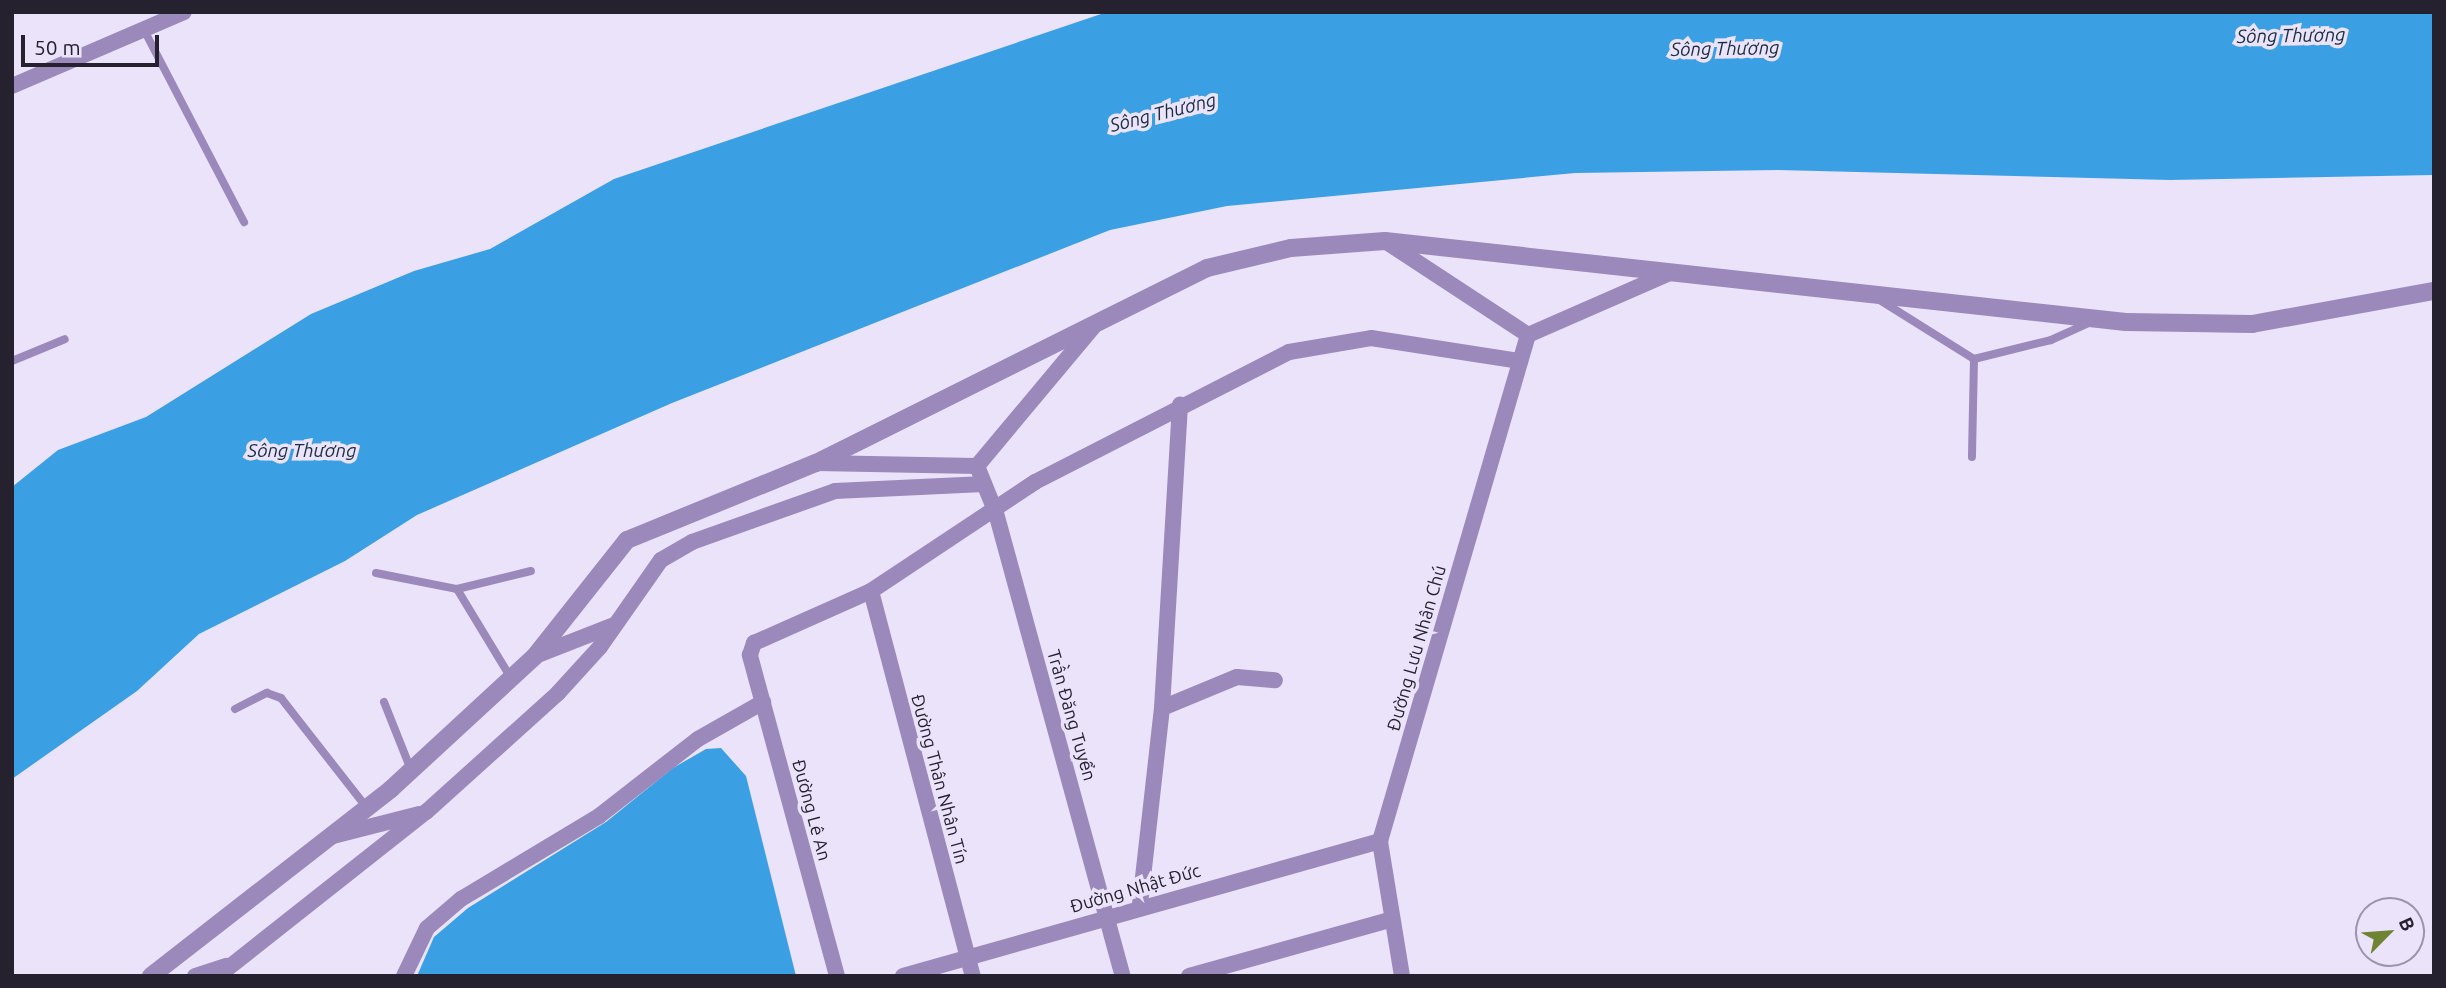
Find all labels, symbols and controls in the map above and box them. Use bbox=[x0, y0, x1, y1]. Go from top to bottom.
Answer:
scale bar bbox=[24, 21, 163, 65]
water label: Sông Thương bbox=[2236, 24, 2346, 48]
text: 50 m bbox=[34, 35, 81, 59]
water label: Sông Thương bbox=[1670, 37, 1780, 61]
water label: Sông Thương bbox=[1107, 89, 1219, 137]
water label: Sông Thương bbox=[248, 440, 356, 462]
street label: Đường Lưu Nhân Chú bbox=[1382, 563, 1450, 733]
street label: Trần Đăng Tuyển bbox=[1043, 647, 1101, 783]
street label: Đường Thân Nhân Tín bbox=[907, 692, 973, 866]
street label: Đường Lê An bbox=[788, 757, 836, 863]
street label: Đường Nhật Đức bbox=[1067, 859, 1203, 917]
north arrow bbox=[2355, 897, 2425, 967]
text: B bbox=[2395, 914, 2420, 934]

